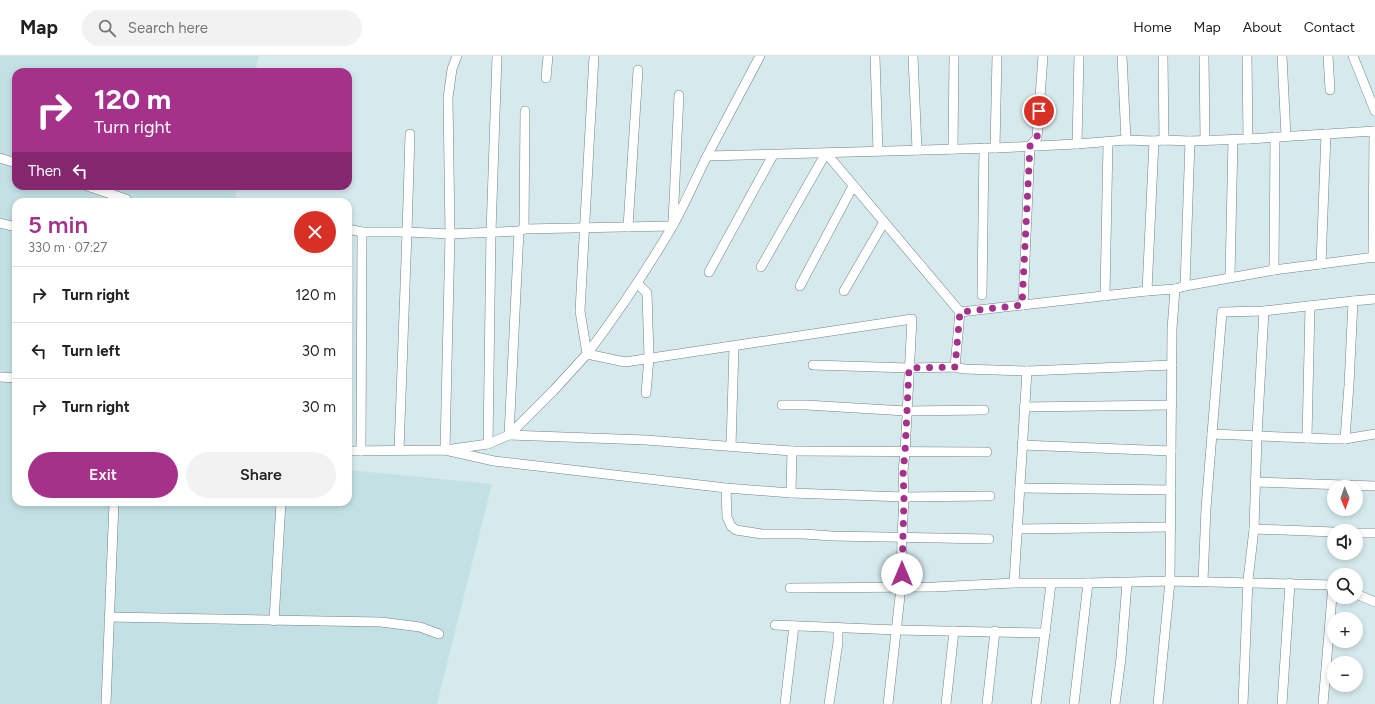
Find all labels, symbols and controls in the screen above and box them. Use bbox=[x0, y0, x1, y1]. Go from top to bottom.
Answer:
search box bbox=[82, 10, 362, 46]
text: Map bbox=[20, 16, 58, 39]
icon: search bbox=[96, 17, 118, 39]
text: Search here bbox=[128, 19, 208, 37]
text: Home bbox=[1133, 19, 1172, 36]
text: Map bbox=[1194, 19, 1221, 36]
text: About bbox=[1243, 19, 1282, 36]
text: Contact bbox=[1304, 19, 1355, 36]
text: 120 m bbox=[94, 82, 171, 116]
icon: right bbox=[28, 84, 80, 136]
pin bbox=[1022, 94, 1056, 128]
icon: arrive bbox=[1028, 100, 1050, 122]
text: Turn right bbox=[94, 116, 171, 138]
icon: left bbox=[69, 160, 91, 182]
text: Then bbox=[28, 162, 61, 180]
text: 5 min bbox=[28, 210, 88, 239]
button: close bbox=[294, 211, 336, 253]
text: 330 m · 07:27 bbox=[28, 240, 107, 255]
icon: right bbox=[28, 284, 50, 306]
text: Turn right bbox=[62, 286, 130, 304]
text: 120 m bbox=[295, 286, 336, 304]
icon: left bbox=[28, 340, 50, 362]
text: Turn left bbox=[62, 342, 120, 360]
text: 30 m bbox=[302, 342, 336, 360]
icon: right bbox=[28, 396, 50, 418]
text: Turn right bbox=[62, 398, 130, 416]
text: 30 m bbox=[302, 398, 336, 416]
button: Exit bbox=[28, 452, 178, 498]
button: Share bbox=[186, 452, 336, 498]
north arrow bbox=[1327, 480, 1363, 516]
map controls bbox=[1327, 480, 1363, 692]
button: sound bbox=[1327, 524, 1363, 560]
position arrow bbox=[881, 553, 923, 595]
button: search bbox=[1327, 568, 1363, 604]
button: + bbox=[1327, 612, 1363, 648]
button: − bbox=[1327, 656, 1363, 692]

